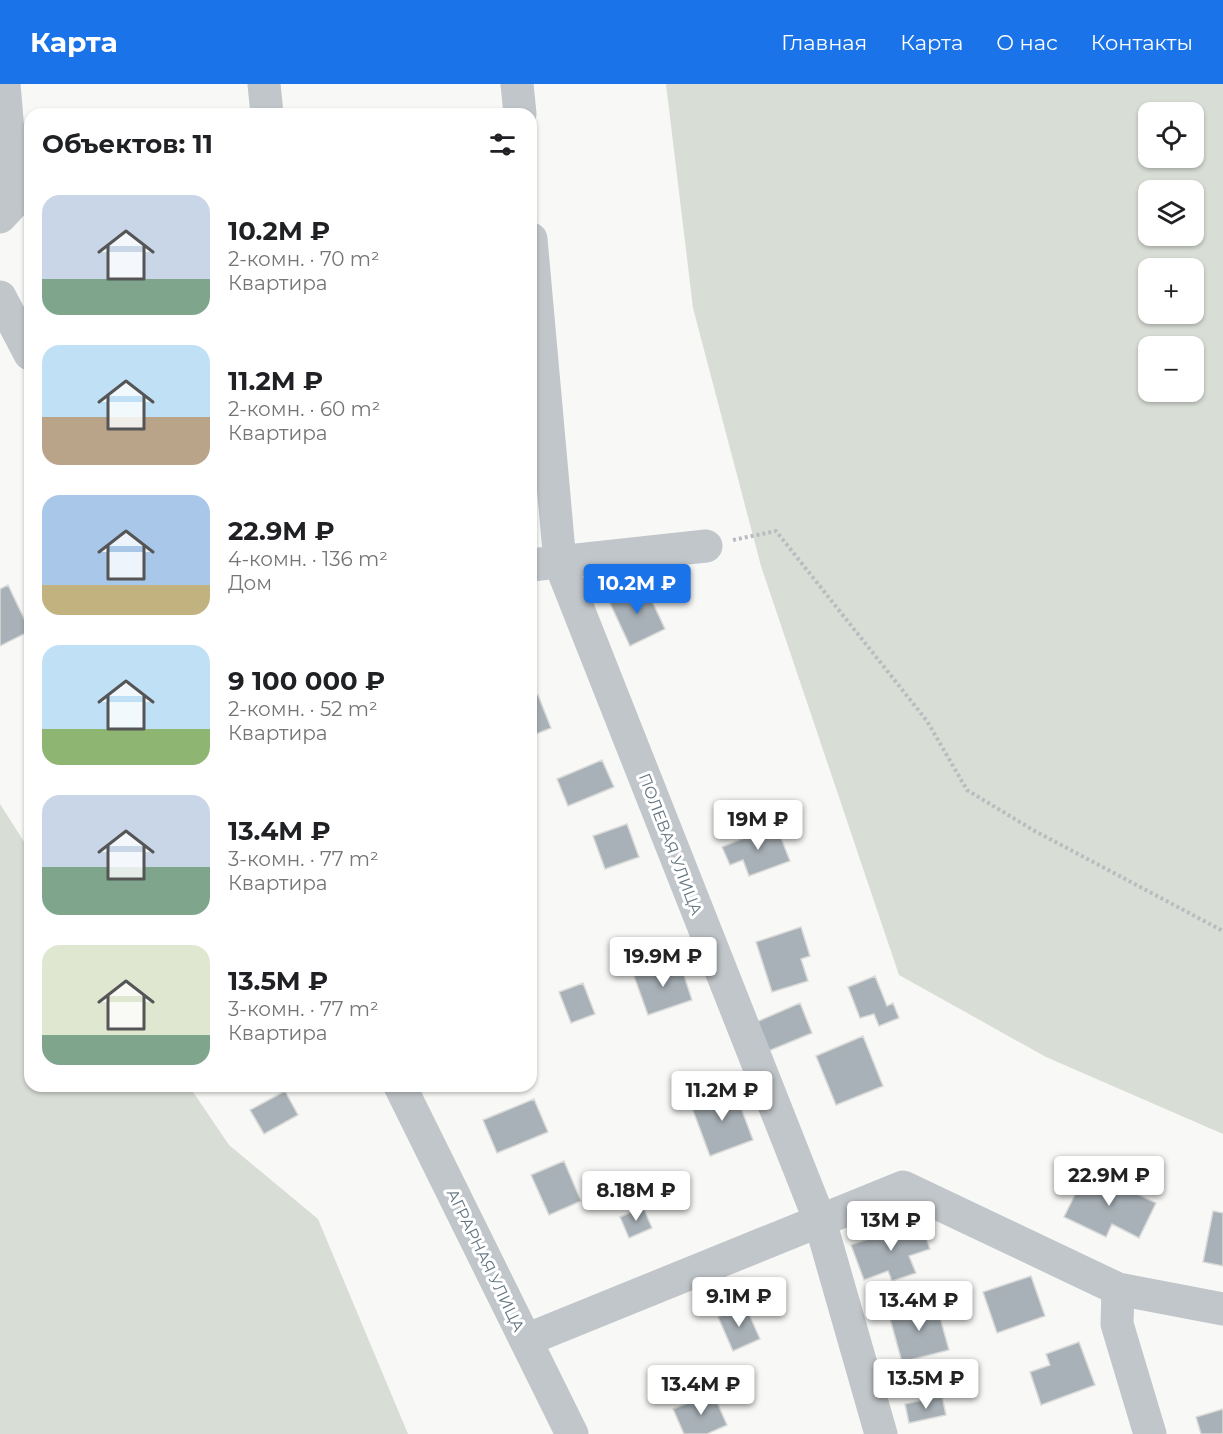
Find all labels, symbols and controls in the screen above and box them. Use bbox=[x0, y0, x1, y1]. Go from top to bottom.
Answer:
text: Карта bbox=[30, 25, 118, 59]
text: Главная bbox=[781, 30, 867, 55]
text: Карта bbox=[900, 30, 963, 55]
text: О нас bbox=[996, 30, 1058, 55]
text: Контакты bbox=[1091, 30, 1193, 55]
map controls bbox=[1138, 102, 1204, 402]
button: locate bbox=[1138, 102, 1204, 168]
text: Объектов: 11 bbox=[42, 128, 213, 160]
icon: filters bbox=[486, 128, 519, 161]
button: layers bbox=[1138, 180, 1204, 246]
text: 10.2M ₽ bbox=[228, 215, 330, 247]
icon: home bbox=[90, 219, 162, 291]
text: 2-комн. · 70 m² bbox=[228, 247, 380, 271]
button: + bbox=[1138, 258, 1204, 324]
text: Квартира bbox=[228, 271, 328, 295]
button: − bbox=[1138, 336, 1204, 402]
text: 11.2M ₽ bbox=[228, 365, 323, 397]
icon: home bbox=[90, 369, 162, 441]
text: 2-комн. · 60 m² bbox=[228, 397, 380, 421]
text: Квартира bbox=[228, 421, 328, 445]
text: 22.9M ₽ bbox=[228, 515, 335, 547]
icon: home bbox=[90, 519, 162, 591]
text: 4-комн. · 136 m² bbox=[228, 547, 388, 571]
pin: 10.2M ₽ bbox=[582, 564, 692, 615]
text: Дом bbox=[228, 571, 272, 595]
text: 10.2M ₽ bbox=[598, 571, 676, 595]
text: 9 100 000 ₽ bbox=[228, 665, 385, 697]
icon: home bbox=[90, 669, 162, 741]
text: 2-комн. · 52 m² bbox=[228, 697, 378, 721]
text: Квартира bbox=[228, 721, 328, 745]
street label: ПОЛЕВАЯ УЛИЦА bbox=[635, 771, 706, 918]
pin: 19M ₽ bbox=[716, 800, 800, 851]
text: 19M ₽ bbox=[728, 807, 788, 831]
text: 13.4M ₽ bbox=[228, 815, 331, 847]
icon: home bbox=[90, 819, 162, 891]
text: 3-комн. · 77 m² bbox=[228, 847, 379, 871]
text: Квартира bbox=[228, 871, 328, 895]
pin: 19.9M ₽ bbox=[608, 937, 718, 988]
text: 19.9M ₽ bbox=[624, 944, 702, 968]
text: 13.5M ₽ bbox=[228, 965, 328, 997]
icon: home bbox=[90, 969, 162, 1041]
text: 3-комн. · 77 m² bbox=[228, 997, 379, 1021]
text: Квартира bbox=[228, 1021, 328, 1045]
pin: 11.2M ₽ bbox=[667, 1071, 777, 1122]
text: 11.2M ₽ bbox=[685, 1078, 759, 1102]
pin: 22.9M ₽ bbox=[1054, 1156, 1164, 1207]
text: 22.9M ₽ bbox=[1068, 1163, 1150, 1187]
pin: 8.18M ₽ bbox=[581, 1171, 691, 1222]
text: 8.18M ₽ bbox=[596, 1178, 676, 1202]
street label: АГРАРНАЯ УЛИЦА bbox=[443, 1186, 528, 1335]
pin: 13M ₽ bbox=[849, 1201, 933, 1252]
text: 13M ₽ bbox=[861, 1208, 921, 1232]
pin: 9.1M ₽ bbox=[690, 1277, 788, 1328]
pin: 13.4M ₽ bbox=[864, 1281, 974, 1332]
text: 9.1M ₽ bbox=[706, 1284, 772, 1308]
text: 13.4M ₽ bbox=[880, 1288, 958, 1312]
pin: 13.5M ₽ bbox=[871, 1359, 981, 1410]
pin: 13.4M ₽ bbox=[646, 1365, 756, 1416]
text: 13.5M ₽ bbox=[887, 1366, 965, 1390]
text: 13.4M ₽ bbox=[662, 1372, 740, 1396]

